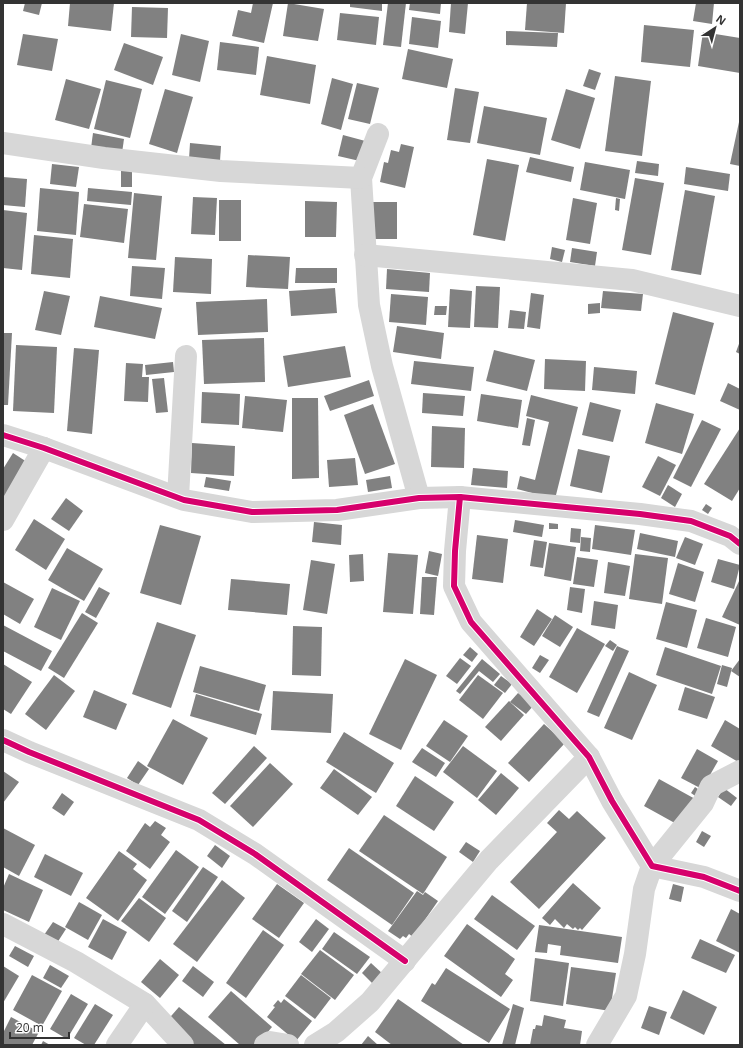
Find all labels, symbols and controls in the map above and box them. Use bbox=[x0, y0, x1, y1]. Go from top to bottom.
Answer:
north arrow bbox=[695, 8, 735, 48]
text: N bbox=[713, 11, 729, 28]
scale bar bbox=[10, 1014, 69, 1040]
text: 20 m bbox=[16, 1019, 44, 1036]

